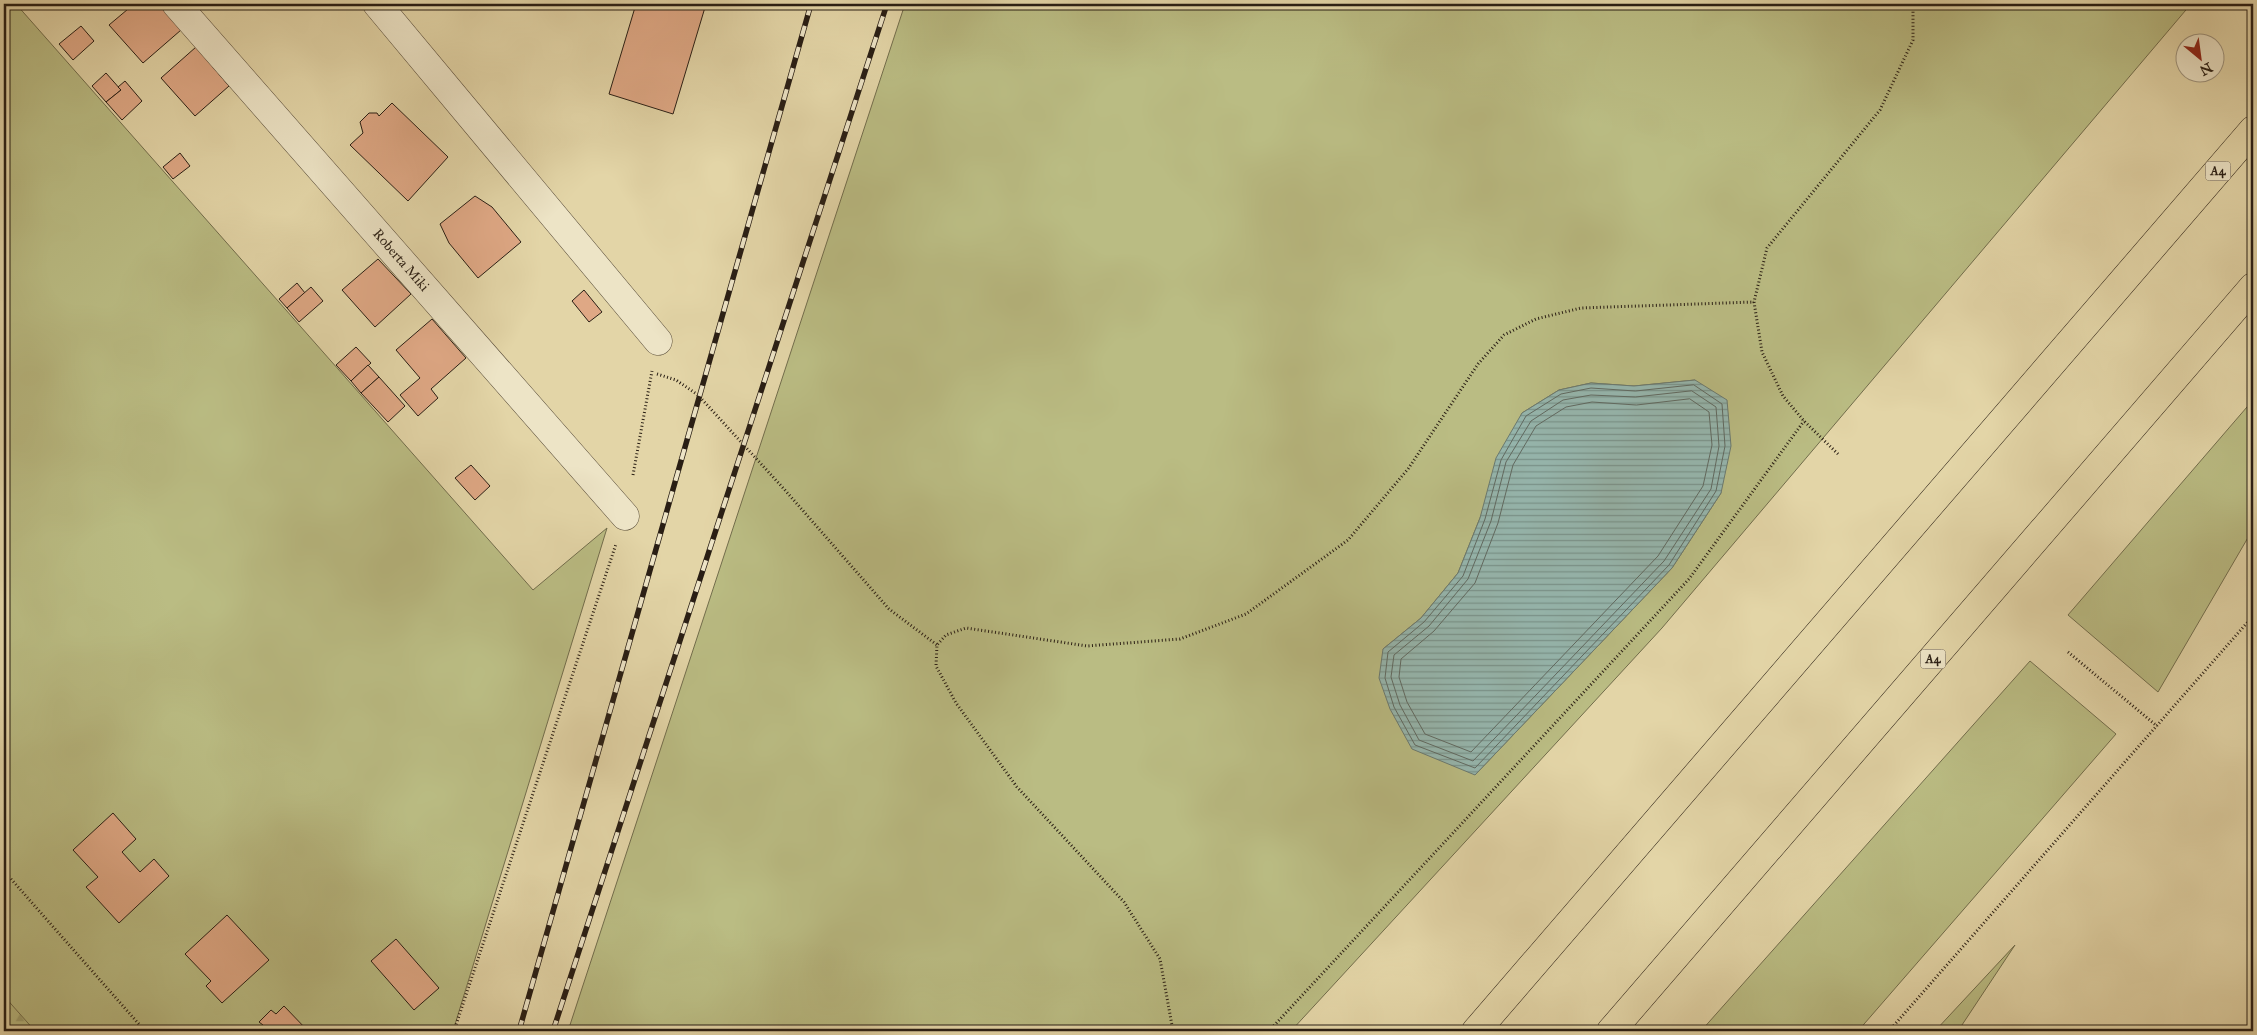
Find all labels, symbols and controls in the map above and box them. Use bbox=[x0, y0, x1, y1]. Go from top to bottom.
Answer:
north arrow bbox=[2174, 32, 2224, 82]
text: N bbox=[2197, 59, 2215, 79]
road number: A4 bbox=[2206, 162, 2230, 180]
street label: Roberta Miki bbox=[369, 225, 433, 295]
road number: A4 bbox=[1920, 650, 1946, 669]

